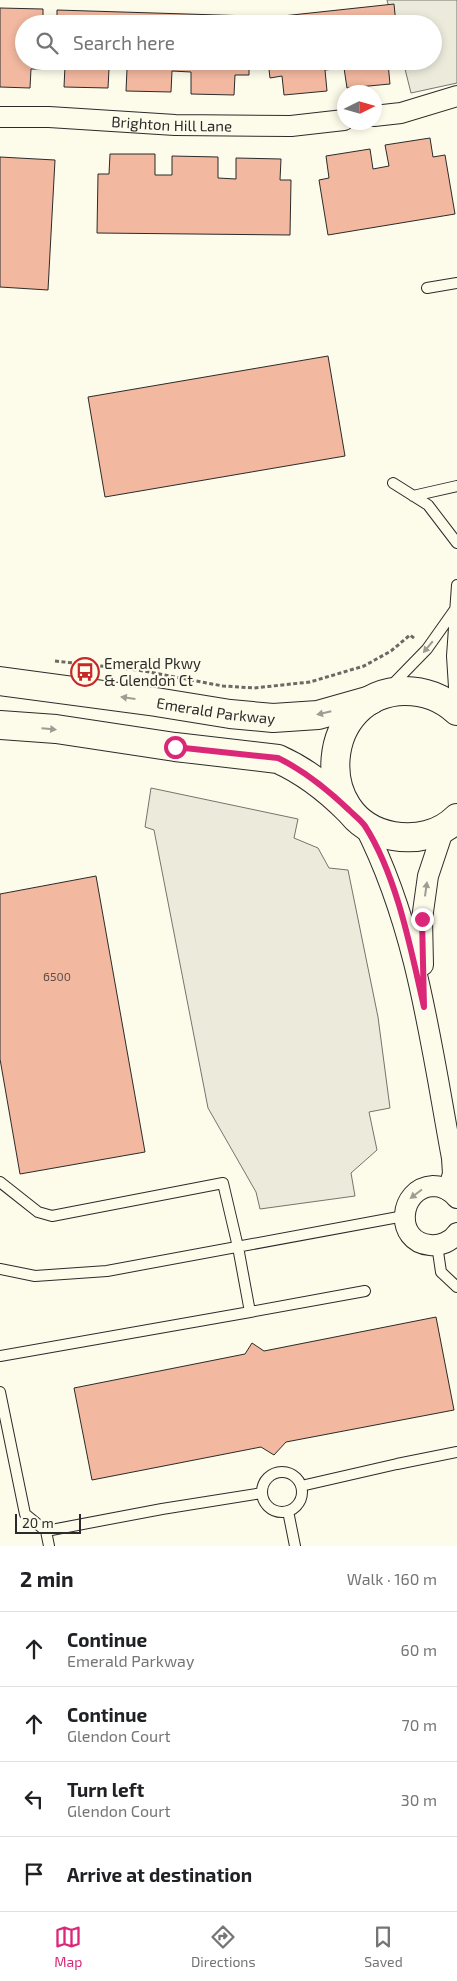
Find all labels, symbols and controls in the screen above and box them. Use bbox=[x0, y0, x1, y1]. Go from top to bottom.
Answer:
search box bbox=[15, 15, 442, 70]
icon: search bbox=[33, 29, 61, 57]
text: Search here bbox=[73, 31, 175, 54]
north arrow bbox=[337, 85, 382, 130]
street label: Brighton Hill Lane bbox=[111, 112, 232, 134]
one-way arrow bbox=[422, 640, 433, 653]
place label: Emerald Pkwy & Glendon Ct bbox=[104, 654, 201, 689]
bus stop icon: Emerald Pkwy & Glendon Ct bbox=[70, 657, 100, 687]
street label: Emerald Parkway bbox=[155, 693, 276, 727]
one-way arrow bbox=[120, 694, 136, 702]
one-way arrow bbox=[317, 709, 332, 717]
one-way arrow bbox=[41, 725, 57, 733]
route start bbox=[164, 736, 187, 759]
one-way arrow bbox=[422, 881, 430, 897]
route end bbox=[411, 908, 434, 931]
house number: 6500 bbox=[43, 969, 71, 983]
one-way arrow bbox=[410, 1188, 423, 1199]
scale bar bbox=[15, 1511, 81, 1534]
text: 20 m bbox=[22, 1514, 54, 1531]
text: 2 min bbox=[20, 1566, 74, 1591]
text: Walk · 160 m bbox=[347, 1569, 437, 1588]
text: Continue bbox=[67, 1628, 147, 1651]
icon: ahead bbox=[20, 1635, 48, 1663]
text: 60 m bbox=[401, 1640, 437, 1659]
text: Emerald Parkway bbox=[67, 1651, 194, 1670]
text: Continue bbox=[67, 1703, 147, 1726]
icon: ahead bbox=[20, 1710, 48, 1738]
text: 70 m bbox=[402, 1715, 437, 1734]
text: Glendon Court bbox=[67, 1726, 171, 1745]
text: Turn left bbox=[67, 1778, 144, 1801]
icon: left bbox=[20, 1785, 48, 1813]
text: 30 m bbox=[401, 1790, 437, 1809]
text: Glendon Court bbox=[67, 1801, 171, 1820]
icon: arrive bbox=[20, 1860, 48, 1888]
text: Arrive at destination bbox=[67, 1863, 252, 1886]
tab: Map bbox=[54, 1923, 82, 1970]
tab: Directions bbox=[191, 1923, 256, 1970]
tab: Saved bbox=[364, 1923, 403, 1970]

